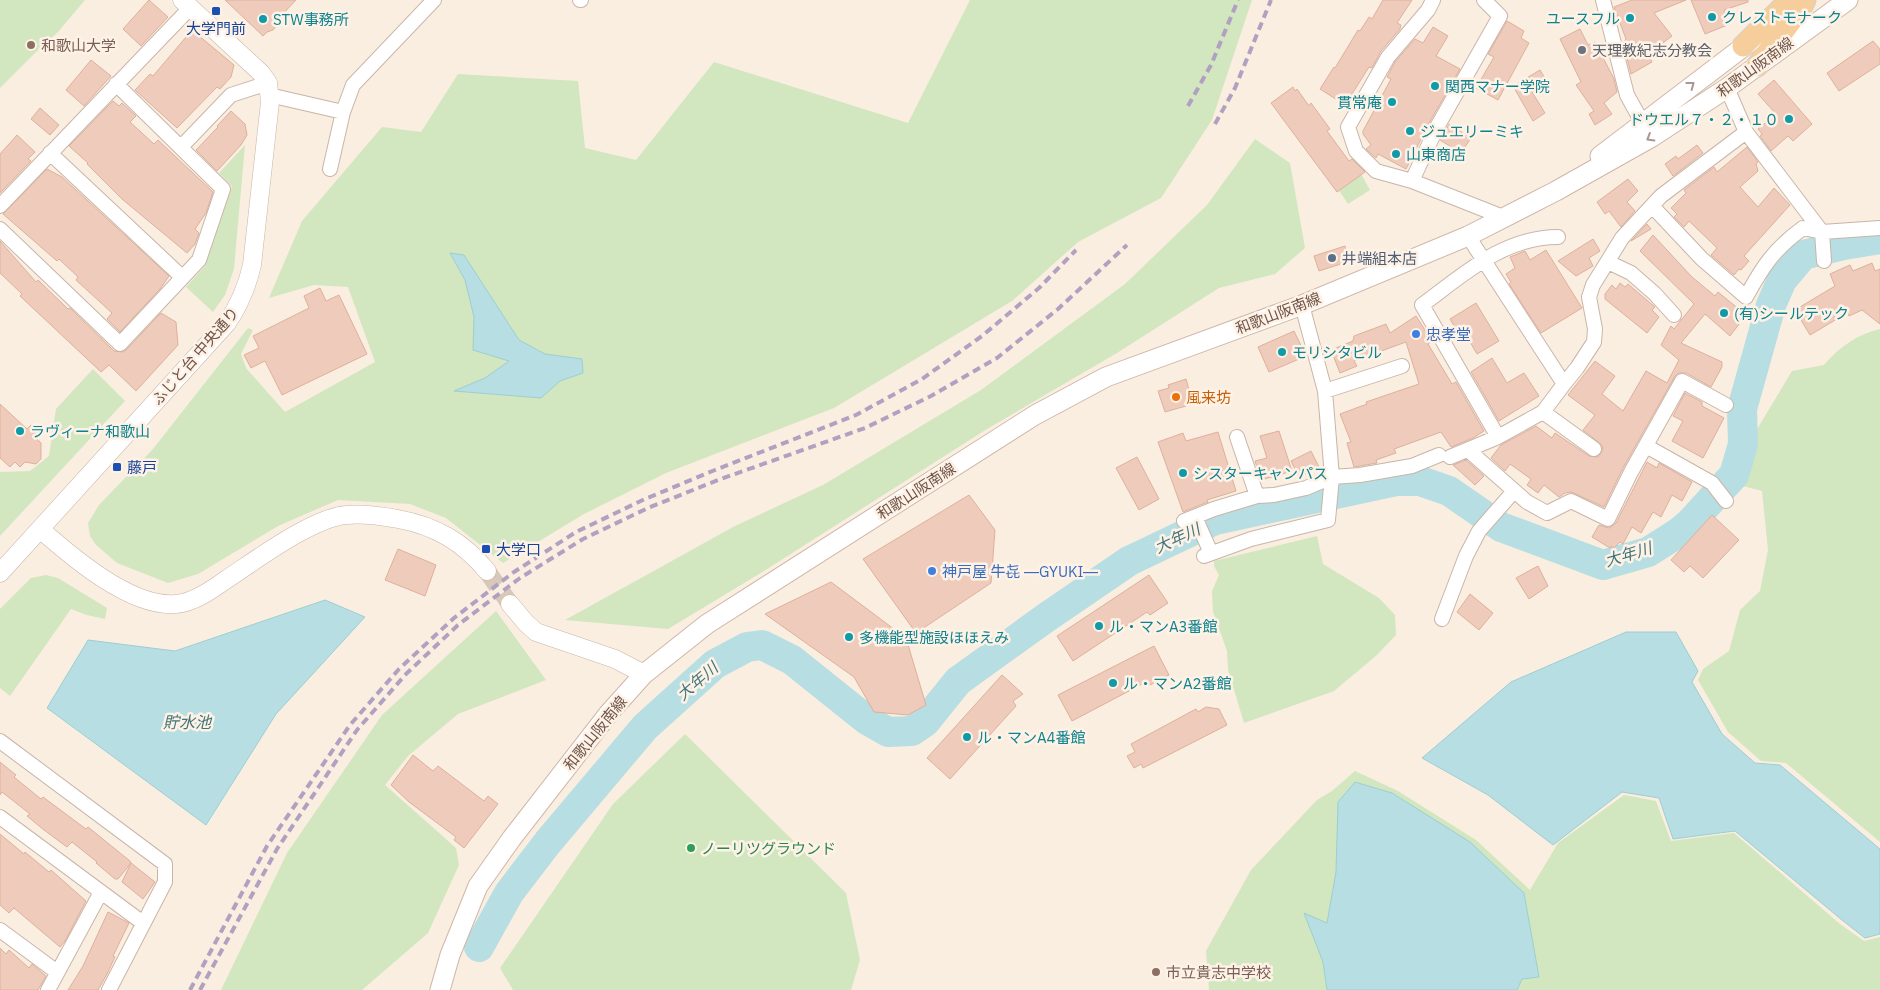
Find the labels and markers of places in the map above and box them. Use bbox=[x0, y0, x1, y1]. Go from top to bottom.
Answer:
marker: 大学門前 bbox=[210, 5, 222, 17]
place label: クレストモナーク bbox=[1722, 8, 1842, 27]
place label: ユースフル bbox=[1546, 9, 1620, 28]
place label: STW事務所 bbox=[273, 10, 349, 29]
marker: クレストモナーク bbox=[1706, 11, 1718, 23]
marker: ユースフル bbox=[1624, 12, 1636, 24]
marker: STW事務所 bbox=[257, 13, 269, 25]
place label: 大学門前 bbox=[186, 19, 246, 38]
place label: 和歌山大学 bbox=[41, 36, 116, 55]
marker: 和歌山大学 bbox=[25, 39, 37, 51]
place label: 天理教紀志分教会 bbox=[1592, 41, 1712, 60]
marker: 天理教紀志分教会 bbox=[1576, 44, 1588, 56]
place label: 関西マナー学院 bbox=[1445, 77, 1550, 96]
marker: 関西マナー学院 bbox=[1429, 80, 1441, 92]
place label: 貫常庵 bbox=[1337, 93, 1382, 112]
marker: 貫常庵 bbox=[1386, 96, 1398, 108]
place label: ドウエル７・２・１０ bbox=[1629, 110, 1779, 129]
marker: ドウエル７・２・１０ bbox=[1783, 113, 1795, 125]
place label: ジュエリーミキ bbox=[1420, 122, 1524, 141]
marker: ジュエリーミキ bbox=[1404, 125, 1416, 137]
place label: 山東商店 bbox=[1406, 145, 1466, 164]
marker: 山東商店 bbox=[1390, 148, 1402, 160]
place label: 井端組本店 bbox=[1342, 249, 1417, 268]
marker: 井端組本店 bbox=[1326, 252, 1338, 264]
place label: (有)シールテック bbox=[1734, 304, 1849, 323]
marker: (有)シールテック bbox=[1718, 307, 1730, 319]
place label: 忠孝堂 bbox=[1426, 325, 1471, 344]
marker: 忠孝堂 bbox=[1410, 328, 1422, 340]
place label: モリシタビル bbox=[1292, 343, 1382, 362]
marker: モリシタビル bbox=[1276, 346, 1288, 358]
place label: 風来坊 bbox=[1186, 388, 1231, 407]
marker: 風来坊 bbox=[1170, 391, 1182, 403]
place label: ラヴィーナ和歌山 bbox=[30, 422, 150, 441]
marker: ラヴィーナ和歌山 bbox=[14, 425, 26, 437]
place label: 藤戸 bbox=[127, 458, 157, 477]
marker: 藤戸 bbox=[111, 461, 123, 473]
place label: シスターキャンパス bbox=[1193, 464, 1328, 483]
marker: シスターキャンパス bbox=[1177, 467, 1189, 479]
place label: 大学口 bbox=[496, 540, 541, 559]
marker: 大学口 bbox=[480, 543, 492, 555]
place label: 神戸屋 牛㐂 ―GYUKI― bbox=[942, 562, 1098, 581]
marker: 神戸屋 牛㐂 ―GYUKI― bbox=[926, 565, 938, 577]
place label: ル・マンA3番館 bbox=[1109, 617, 1218, 636]
marker: ル・マンA3番館 bbox=[1093, 620, 1105, 632]
place label: 多機能型施設ほほえみ bbox=[859, 628, 1009, 647]
marker: 多機能型施設ほほえみ bbox=[843, 631, 855, 643]
place label: ル・マンA2番館 bbox=[1123, 674, 1232, 693]
marker: ル・マンA2番館 bbox=[1107, 677, 1119, 689]
place label: ル・マンA4番館 bbox=[977, 728, 1086, 747]
marker: ル・マンA4番館 bbox=[961, 731, 973, 743]
place label: ノーリツグラウンド bbox=[701, 839, 836, 858]
marker: ノーリツグラウンド bbox=[685, 842, 697, 854]
place label: 市立貴志中学校 bbox=[1166, 963, 1271, 982]
marker: 市立貴志中学校 bbox=[1150, 966, 1162, 978]

